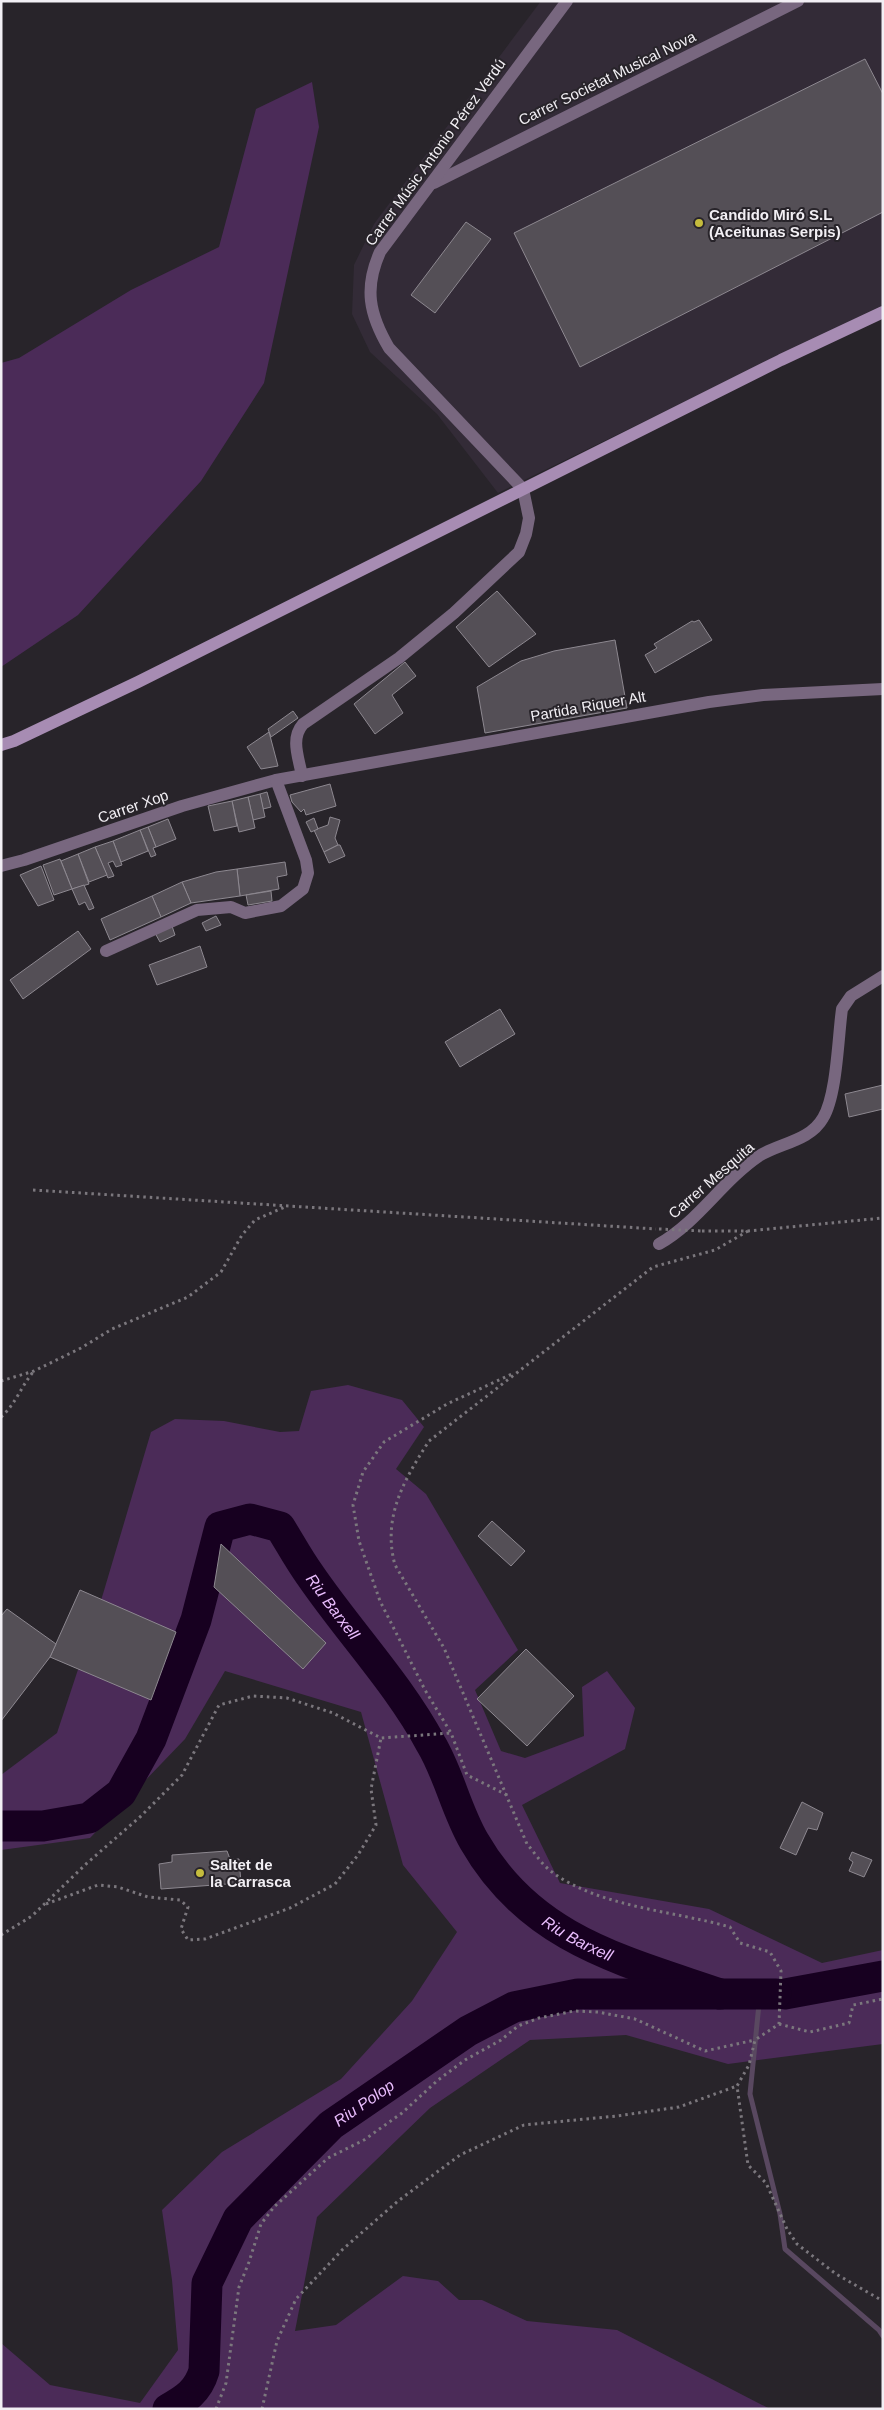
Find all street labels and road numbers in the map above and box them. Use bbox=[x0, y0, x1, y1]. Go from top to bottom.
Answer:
street label: Carrer Societat Musical Nova bbox=[516, 27, 699, 128]
street label: Carrer Músic Antonio Pérez Verdú bbox=[361, 55, 509, 249]
street label: Partida Riquer Alt bbox=[529, 687, 648, 725]
street label: Carrer Xop bbox=[96, 786, 170, 826]
street label: Carrer Mesquita bbox=[665, 1138, 758, 1222]

